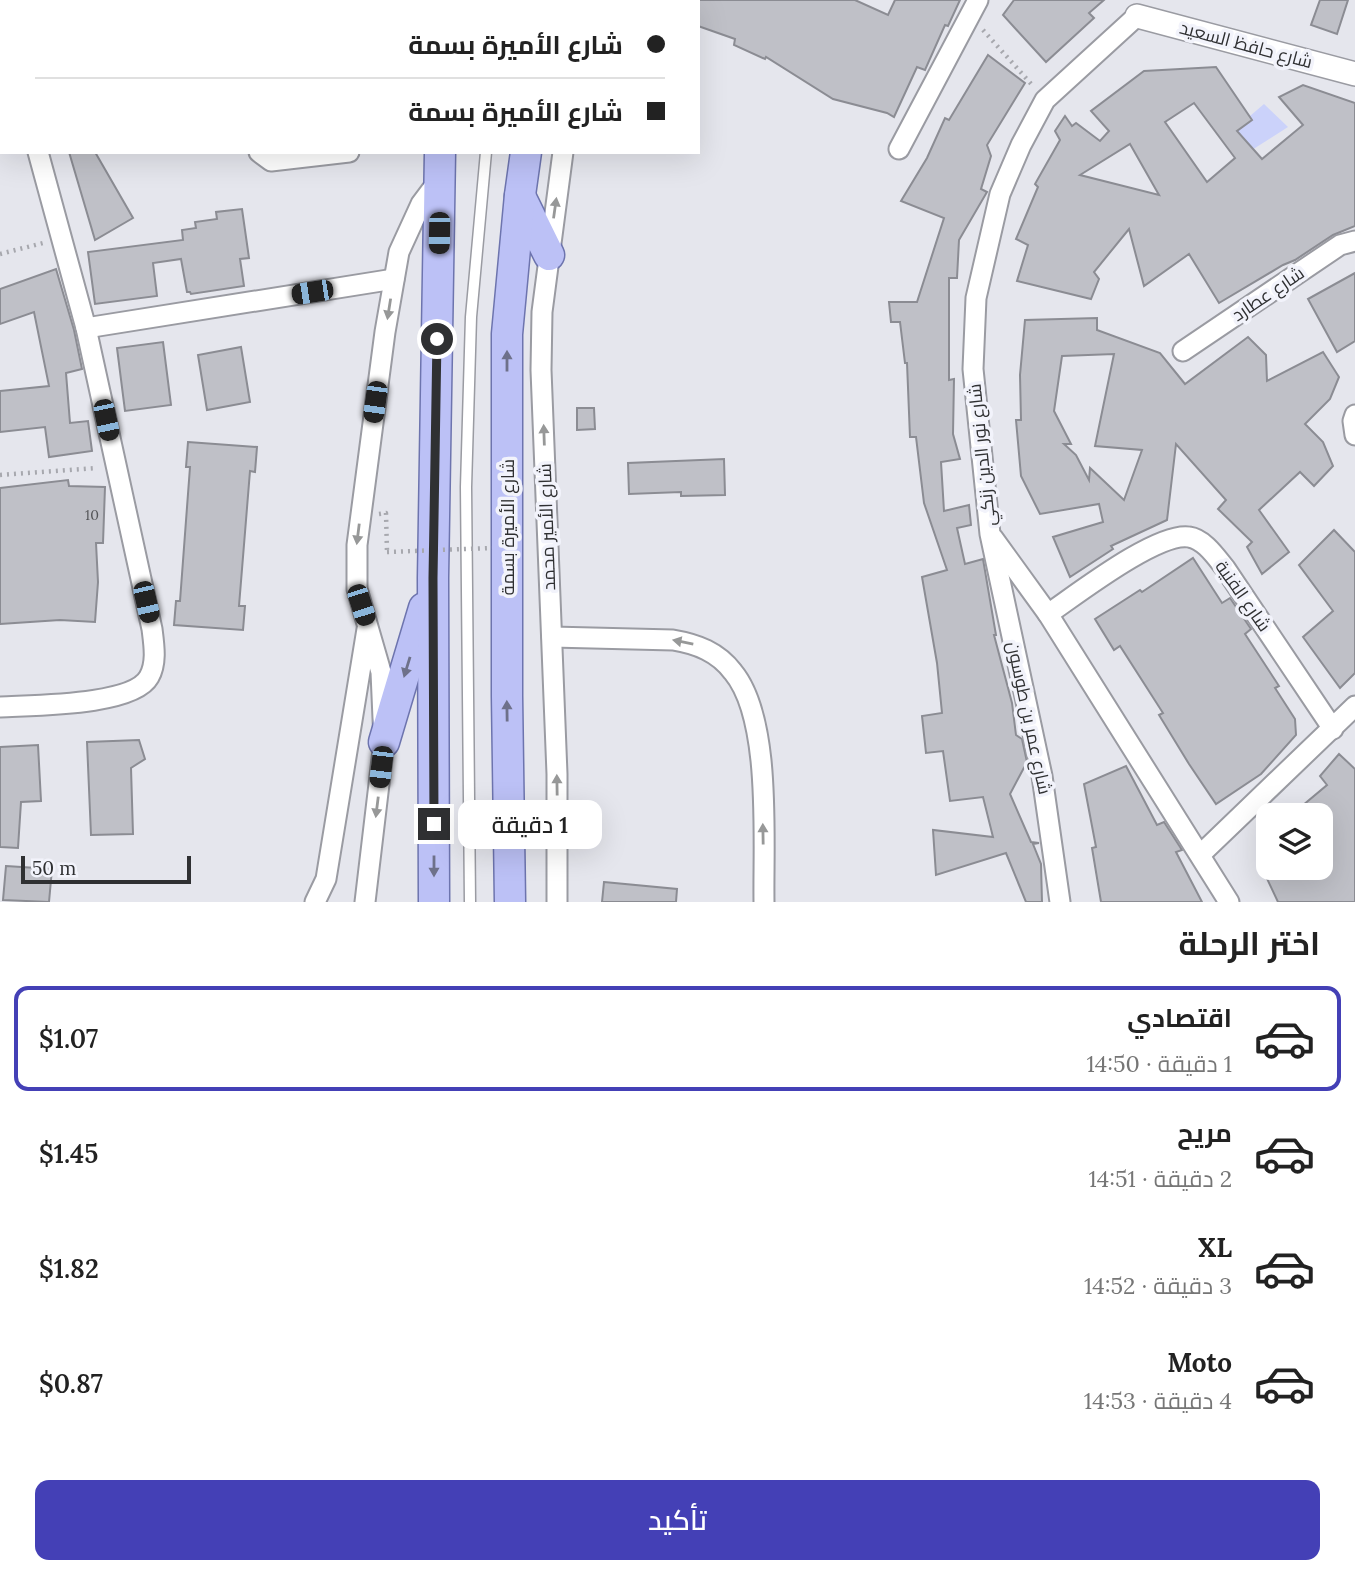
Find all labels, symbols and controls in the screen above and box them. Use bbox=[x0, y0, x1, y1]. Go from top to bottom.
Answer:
street label: شارع حافظ السعيد bbox=[1177, 16, 1315, 74]
text: شارع الأميرة بسمة bbox=[408, 28, 623, 61]
text: شارع الأميرة بسمة bbox=[408, 95, 623, 128]
one-way arrow bbox=[550, 197, 561, 219]
car bbox=[429, 212, 450, 254]
street label: شارع عطارد bbox=[1227, 261, 1309, 327]
car bbox=[290, 278, 335, 306]
one-way arrow bbox=[383, 298, 394, 320]
route start bbox=[421, 323, 453, 355]
one-way arrow bbox=[502, 350, 513, 372]
car bbox=[362, 380, 389, 424]
street label: شارع نور الدين زنكي bbox=[963, 382, 1003, 527]
car bbox=[92, 397, 121, 443]
one-way arrow bbox=[538, 424, 549, 446]
street label: شارع الأميرة بسمة bbox=[496, 459, 520, 595]
street label: شارع الأمير محمد bbox=[533, 463, 561, 591]
house number: 10 bbox=[85, 506, 99, 524]
one-way arrow bbox=[352, 524, 363, 546]
street label: شارع الفنية bbox=[1210, 556, 1276, 636]
car bbox=[132, 579, 161, 625]
car bbox=[345, 582, 378, 628]
one-way arrow bbox=[672, 637, 694, 648]
street label: شارع عمر بن طوسون bbox=[1001, 639, 1057, 797]
one-way arrow bbox=[401, 656, 411, 677]
one-way arrow bbox=[501, 700, 513, 722]
car bbox=[369, 745, 394, 789]
one-way arrow bbox=[551, 774, 563, 796]
one-way arrow bbox=[371, 796, 382, 818]
callout: 1 دقيقة bbox=[458, 800, 602, 848]
map controls bbox=[1256, 803, 1333, 880]
button: layers bbox=[1256, 803, 1333, 880]
route end bbox=[418, 808, 450, 840]
text: 1 دقيقة bbox=[492, 810, 568, 839]
one-way arrow bbox=[757, 823, 769, 845]
scale bar bbox=[21, 853, 191, 885]
text: 50 m bbox=[32, 856, 76, 880]
one-way arrow bbox=[428, 856, 440, 878]
text: اختر الرحلة bbox=[1179, 923, 1320, 964]
text: اقتصادي bbox=[1127, 1001, 1232, 1034]
icon: car bbox=[1253, 1007, 1316, 1070]
text: $1.07 bbox=[39, 1022, 98, 1055]
text: 1 دقيقة · 14:50 bbox=[1086, 1049, 1232, 1078]
text: مريح bbox=[1177, 1116, 1232, 1149]
icon: car bbox=[1253, 1122, 1316, 1185]
text: $1.45 bbox=[39, 1137, 98, 1170]
text: 2 دقيقة · 14:51 bbox=[1088, 1164, 1232, 1193]
text: XL bbox=[1198, 1231, 1232, 1264]
icon: car bbox=[1253, 1237, 1316, 1300]
text: $1.82 bbox=[39, 1252, 99, 1285]
text: 3 دقيقة · 14:52 bbox=[1084, 1271, 1232, 1300]
text: Moto bbox=[1167, 1346, 1232, 1379]
icon: car bbox=[1253, 1352, 1316, 1415]
text: $0.87 bbox=[39, 1367, 103, 1400]
text: 4 دقيقة · 14:53 bbox=[1084, 1386, 1232, 1415]
button: تأكيد bbox=[35, 1480, 1320, 1560]

